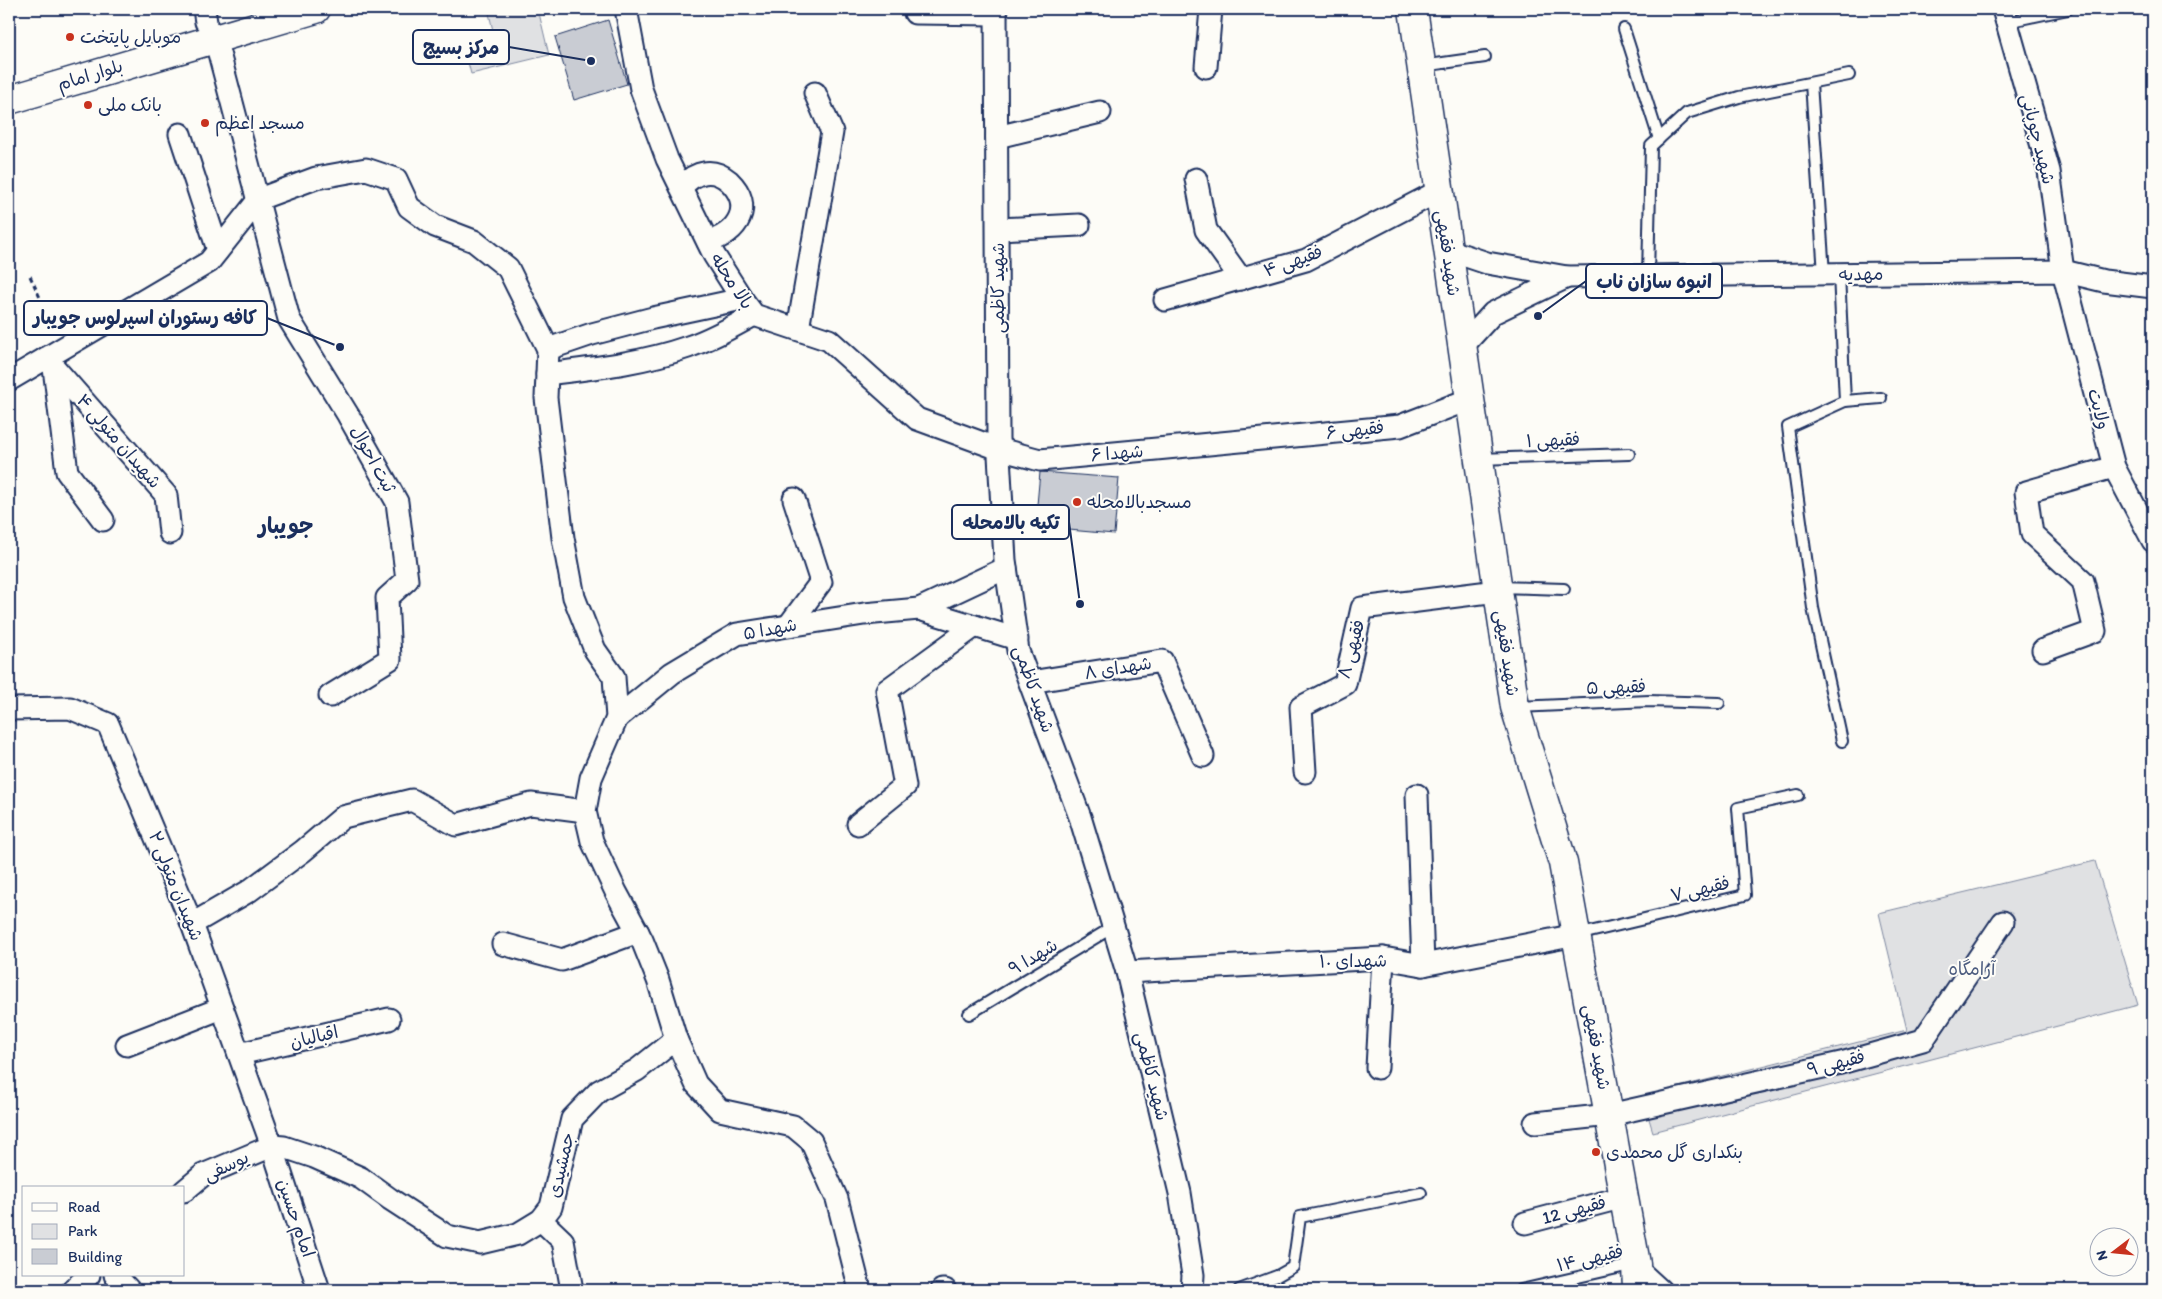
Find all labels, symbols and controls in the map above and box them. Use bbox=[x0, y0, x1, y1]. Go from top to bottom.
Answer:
place label: موبایل پایتخت bbox=[80, 26, 181, 49]
callout: مرکز بسیج bbox=[413, 30, 509, 64]
marker: موبایل پایتخت bbox=[64, 31, 76, 43]
text: مرکز بسیج bbox=[423, 36, 499, 60]
street label: بلوار امام bbox=[55, 55, 126, 98]
street label: شهید چوپانی bbox=[2015, 92, 2060, 187]
place label: بانک ملی bbox=[98, 94, 162, 116]
marker: بانک ملی bbox=[82, 99, 94, 111]
place label: مسجد اعظم bbox=[215, 112, 305, 137]
marker: مسجد اعظم bbox=[199, 117, 211, 129]
street label: شهید فقیهی bbox=[1431, 209, 1465, 297]
street label: فقیهی ۴ bbox=[1261, 240, 1325, 282]
street label: شهید کاظمی bbox=[987, 243, 1009, 333]
street label: بالا محله bbox=[706, 249, 758, 313]
street label: مهدیه bbox=[1838, 263, 1884, 285]
callout: انبوه سازان ناب bbox=[1586, 264, 1722, 298]
text: انبوه سازان ناب bbox=[1596, 270, 1712, 294]
callout: کافه رستوران اسپرلوس جویبار bbox=[24, 301, 267, 335]
text: کافه رستوران اسپرلوس جویبار bbox=[31, 306, 257, 331]
street label: ولایت bbox=[2083, 386, 2115, 432]
street label: شهیدان متولی ۴ bbox=[72, 389, 166, 493]
street label: فقیهی ۶ bbox=[1325, 416, 1385, 444]
street label: ثبت احوال bbox=[346, 422, 401, 497]
street label: فقیهی ۱ bbox=[1526, 428, 1580, 452]
street label: شهدا ۶ bbox=[1090, 440, 1144, 466]
place label: مسجدبالامحله bbox=[1087, 491, 1192, 513]
marker: مسجدبالامحله bbox=[1071, 496, 1083, 508]
callout: تکیه بالامحله bbox=[952, 505, 1069, 539]
text: تکیه بالامحله bbox=[963, 511, 1061, 535]
district label: جویبار bbox=[257, 512, 313, 539]
street label: شهید فقیهی bbox=[1490, 609, 1524, 697]
street label: شهدا ۵ bbox=[741, 613, 799, 645]
street label: فقیهی ۸ bbox=[1333, 617, 1369, 681]
street label: شهید کاظمی bbox=[1009, 643, 1059, 735]
street label: شهدای ۸ bbox=[1083, 652, 1153, 684]
street label: فقیهی ۵ bbox=[1586, 675, 1646, 699]
street label: شهیدان متولی ۲ bbox=[144, 828, 208, 944]
street label: فقیهی ۷ bbox=[1668, 871, 1732, 907]
street label: شهدا ۹ bbox=[1005, 934, 1061, 980]
street label: شهدای ۱۰ bbox=[1319, 949, 1387, 973]
park label: آرامگاه bbox=[1949, 958, 1997, 980]
street label: شهید فقیهی bbox=[1579, 1002, 1615, 1092]
street label: اقبالیان bbox=[288, 1021, 340, 1053]
street label: شهید کاظمی bbox=[1130, 1029, 1174, 1123]
street label: فقیهی ۹ bbox=[1805, 1045, 1867, 1081]
street label: جمشیدی bbox=[543, 1130, 579, 1200]
place label: بنکداری گل محمدی bbox=[1606, 1141, 1743, 1163]
street label: یوسفی bbox=[200, 1146, 252, 1186]
marker: بنکداری گل محمدی bbox=[1590, 1146, 1602, 1158]
street label: امام حسین bbox=[269, 1176, 320, 1261]
legend bbox=[22, 1186, 185, 1276]
street label: فقیهی 12 bbox=[1540, 1191, 1608, 1229]
text: Road bbox=[68, 1198, 101, 1216]
text: Park bbox=[68, 1222, 98, 1240]
north arrow bbox=[2090, 1226, 2140, 1276]
street label: فقیهی ۱۴ bbox=[1555, 1240, 1625, 1276]
text: Building bbox=[68, 1248, 122, 1266]
text: N bbox=[2093, 1249, 2111, 1262]

